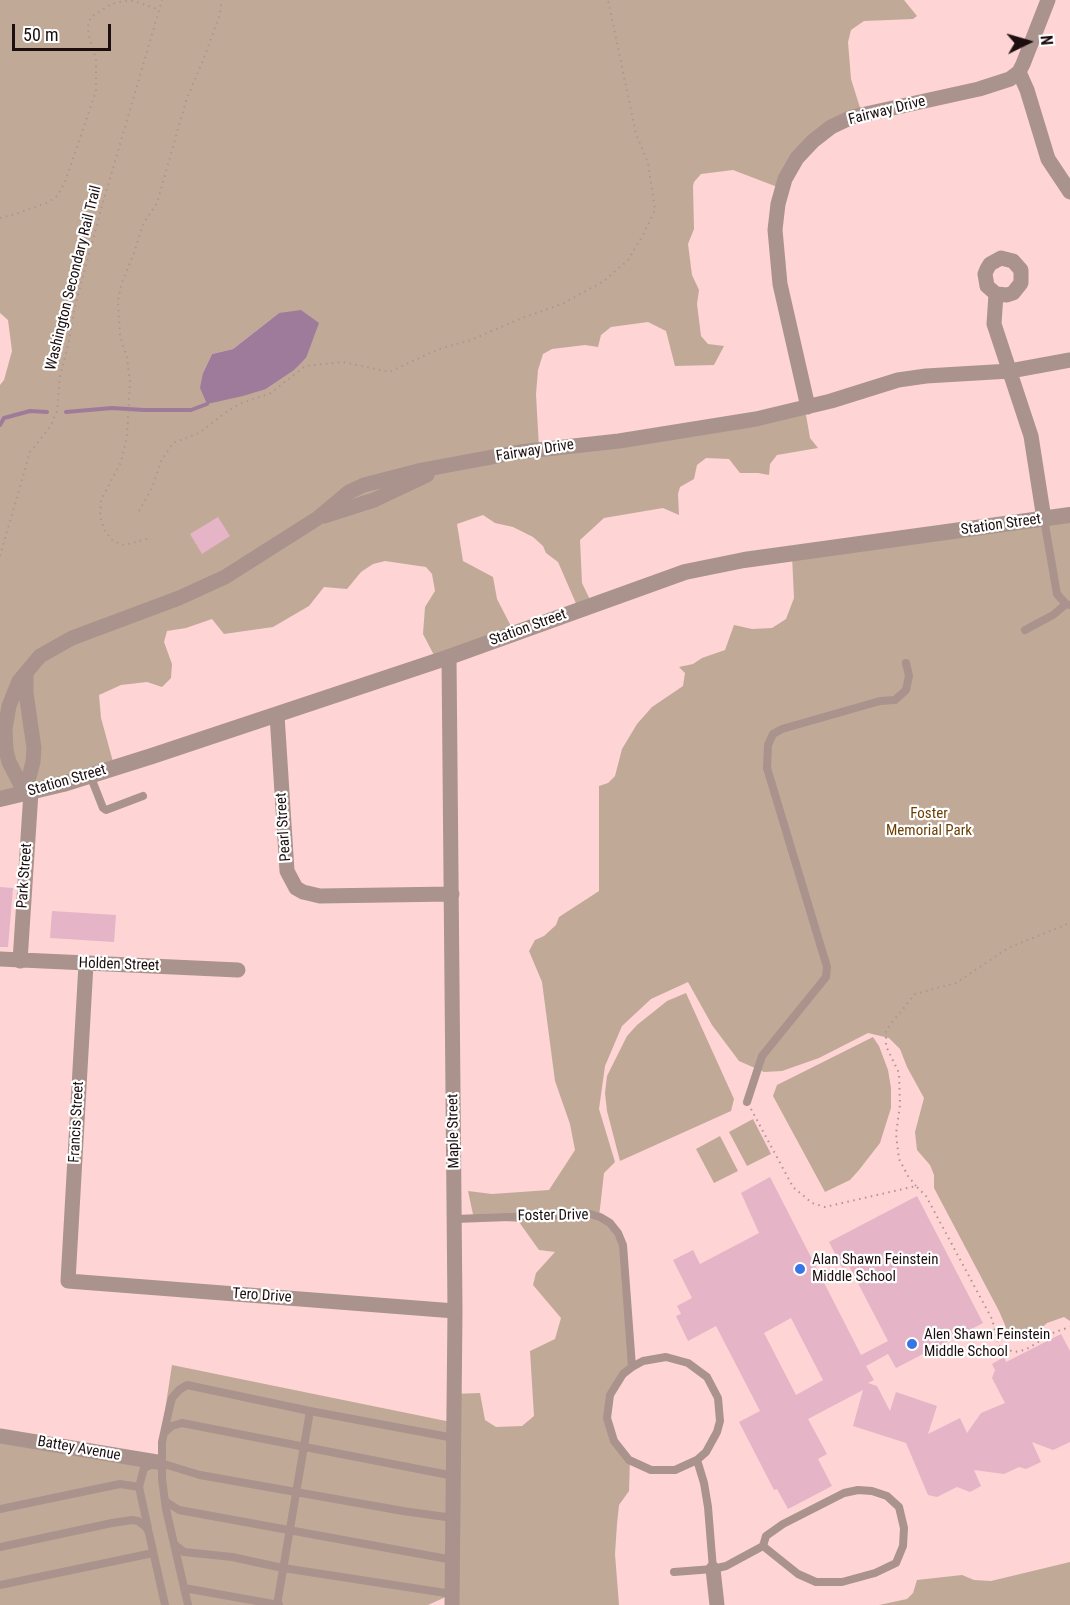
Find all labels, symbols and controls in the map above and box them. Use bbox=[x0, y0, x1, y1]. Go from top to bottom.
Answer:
scale bar bbox=[15, 12, 114, 50]
north arrow bbox=[998, 12, 1058, 72]
text: 50 m bbox=[23, 24, 58, 45]
text: N bbox=[1037, 35, 1056, 46]
street label: Fairway Drive bbox=[847, 93, 927, 129]
street label: Washington Secondary Rail Trail bbox=[42, 184, 106, 372]
street label: Fairway Drive bbox=[495, 436, 575, 466]
street label: Station Street bbox=[960, 510, 1042, 540]
street label: Station Street bbox=[487, 606, 569, 650]
street label: Station Street bbox=[26, 761, 108, 801]
street label: Pearl Street bbox=[273, 792, 295, 862]
park label: Foster Memorial Park bbox=[886, 805, 972, 840]
street label: Park Street bbox=[14, 843, 36, 909]
street label: Holden Street bbox=[78, 955, 160, 975]
street label: Francis Street bbox=[66, 1081, 88, 1163]
street label: Maple Street bbox=[444, 1093, 464, 1169]
street label: Foster Drive bbox=[517, 1206, 589, 1226]
place label: Alan Shawn Feinstein Middle School bbox=[812, 1251, 938, 1286]
marker: Alan Shawn Feinstein Middle School bbox=[793, 1262, 807, 1276]
street label: Tero Drive bbox=[232, 1285, 292, 1307]
place label: Alen Shawn Feinstein Middle School bbox=[924, 1326, 1050, 1361]
marker: Alen Shawn Feinstein Middle School bbox=[905, 1337, 919, 1351]
street label: Battey Avenue bbox=[36, 1433, 122, 1465]

